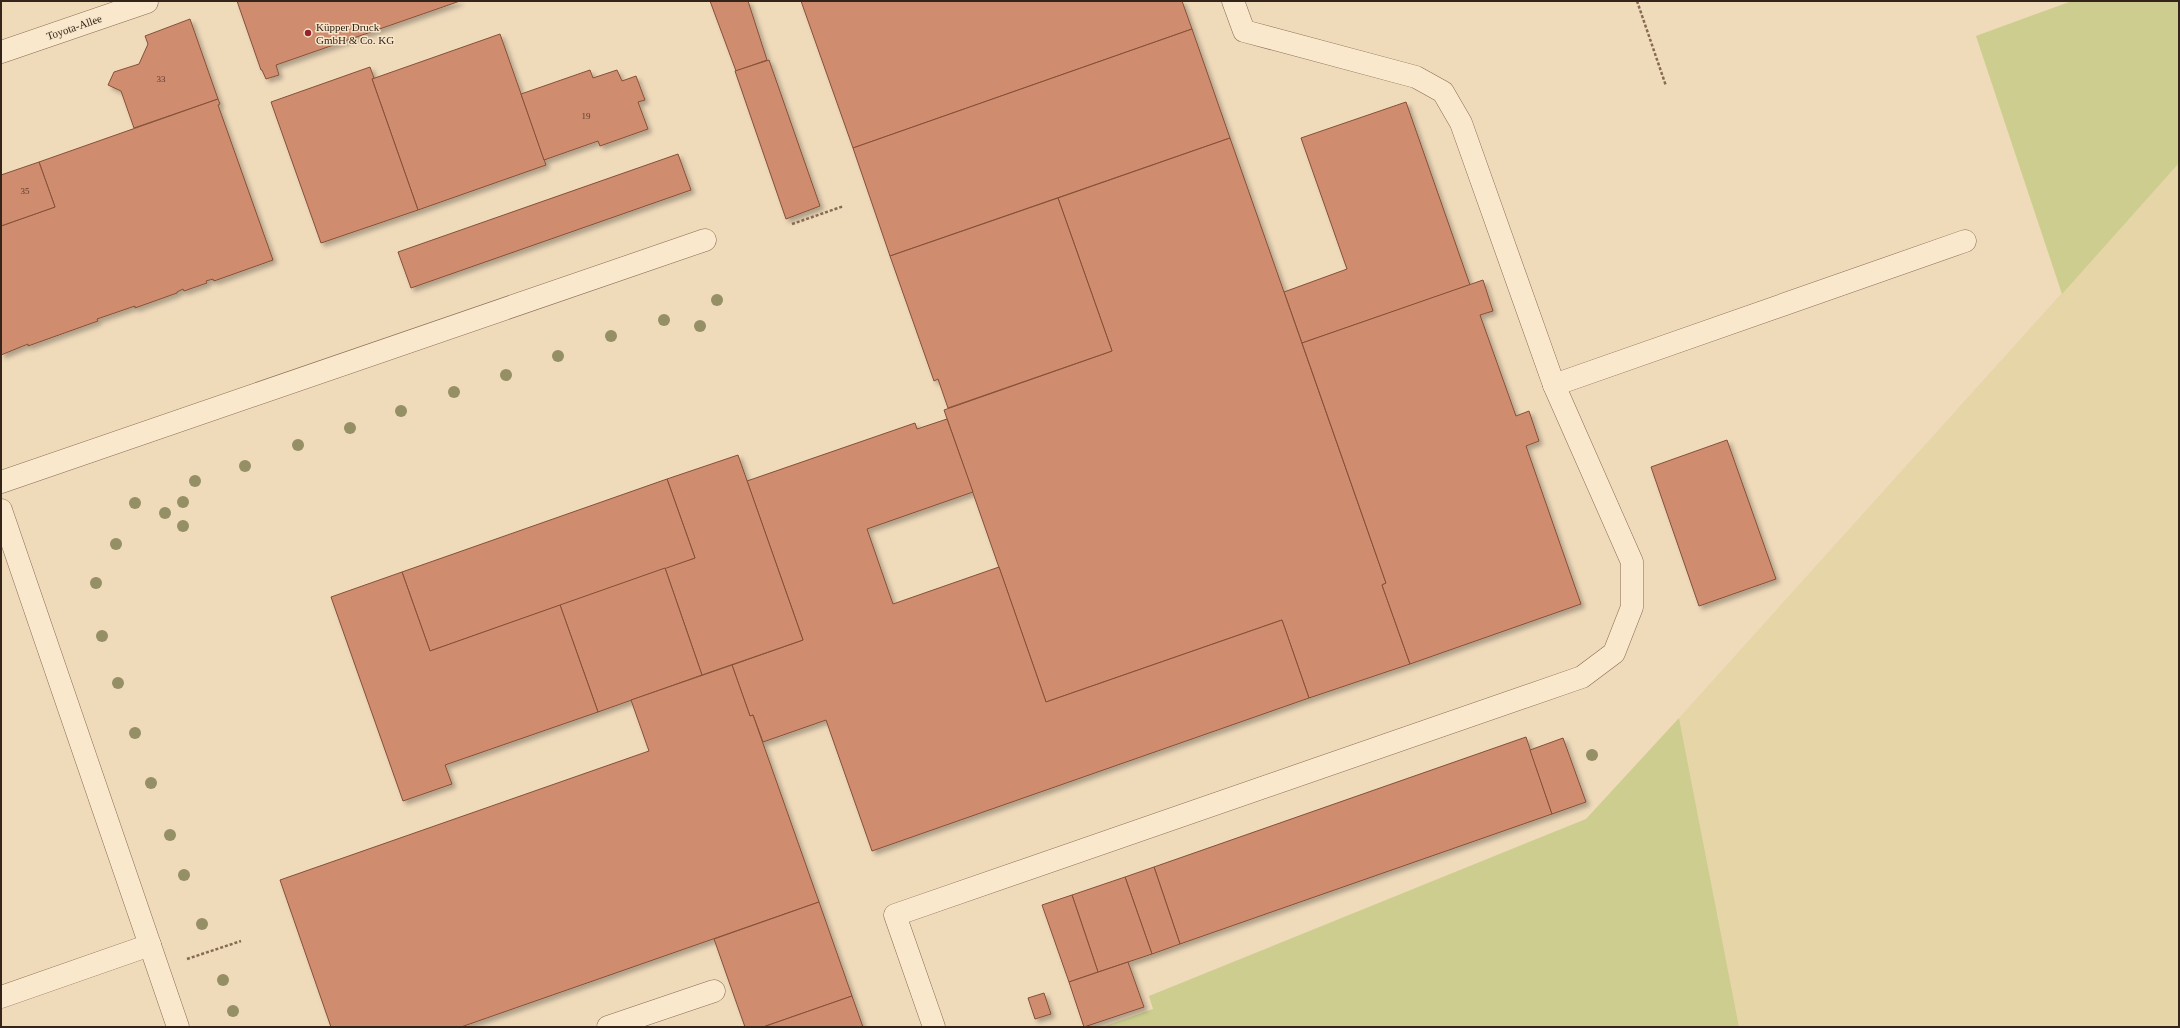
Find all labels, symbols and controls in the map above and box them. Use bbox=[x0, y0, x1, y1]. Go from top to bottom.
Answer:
street label: Toyota-Allee bbox=[45, 12, 103, 42]
place label: Küpper Druck GmbH & Co. KG bbox=[316, 21, 394, 46]
marker: Küpper Druck GmbH & Co. KG bbox=[303, 28, 313, 38]
house number: 33 bbox=[157, 74, 166, 84]
house number: 19 bbox=[582, 111, 591, 121]
house number: 35 bbox=[21, 186, 30, 196]

